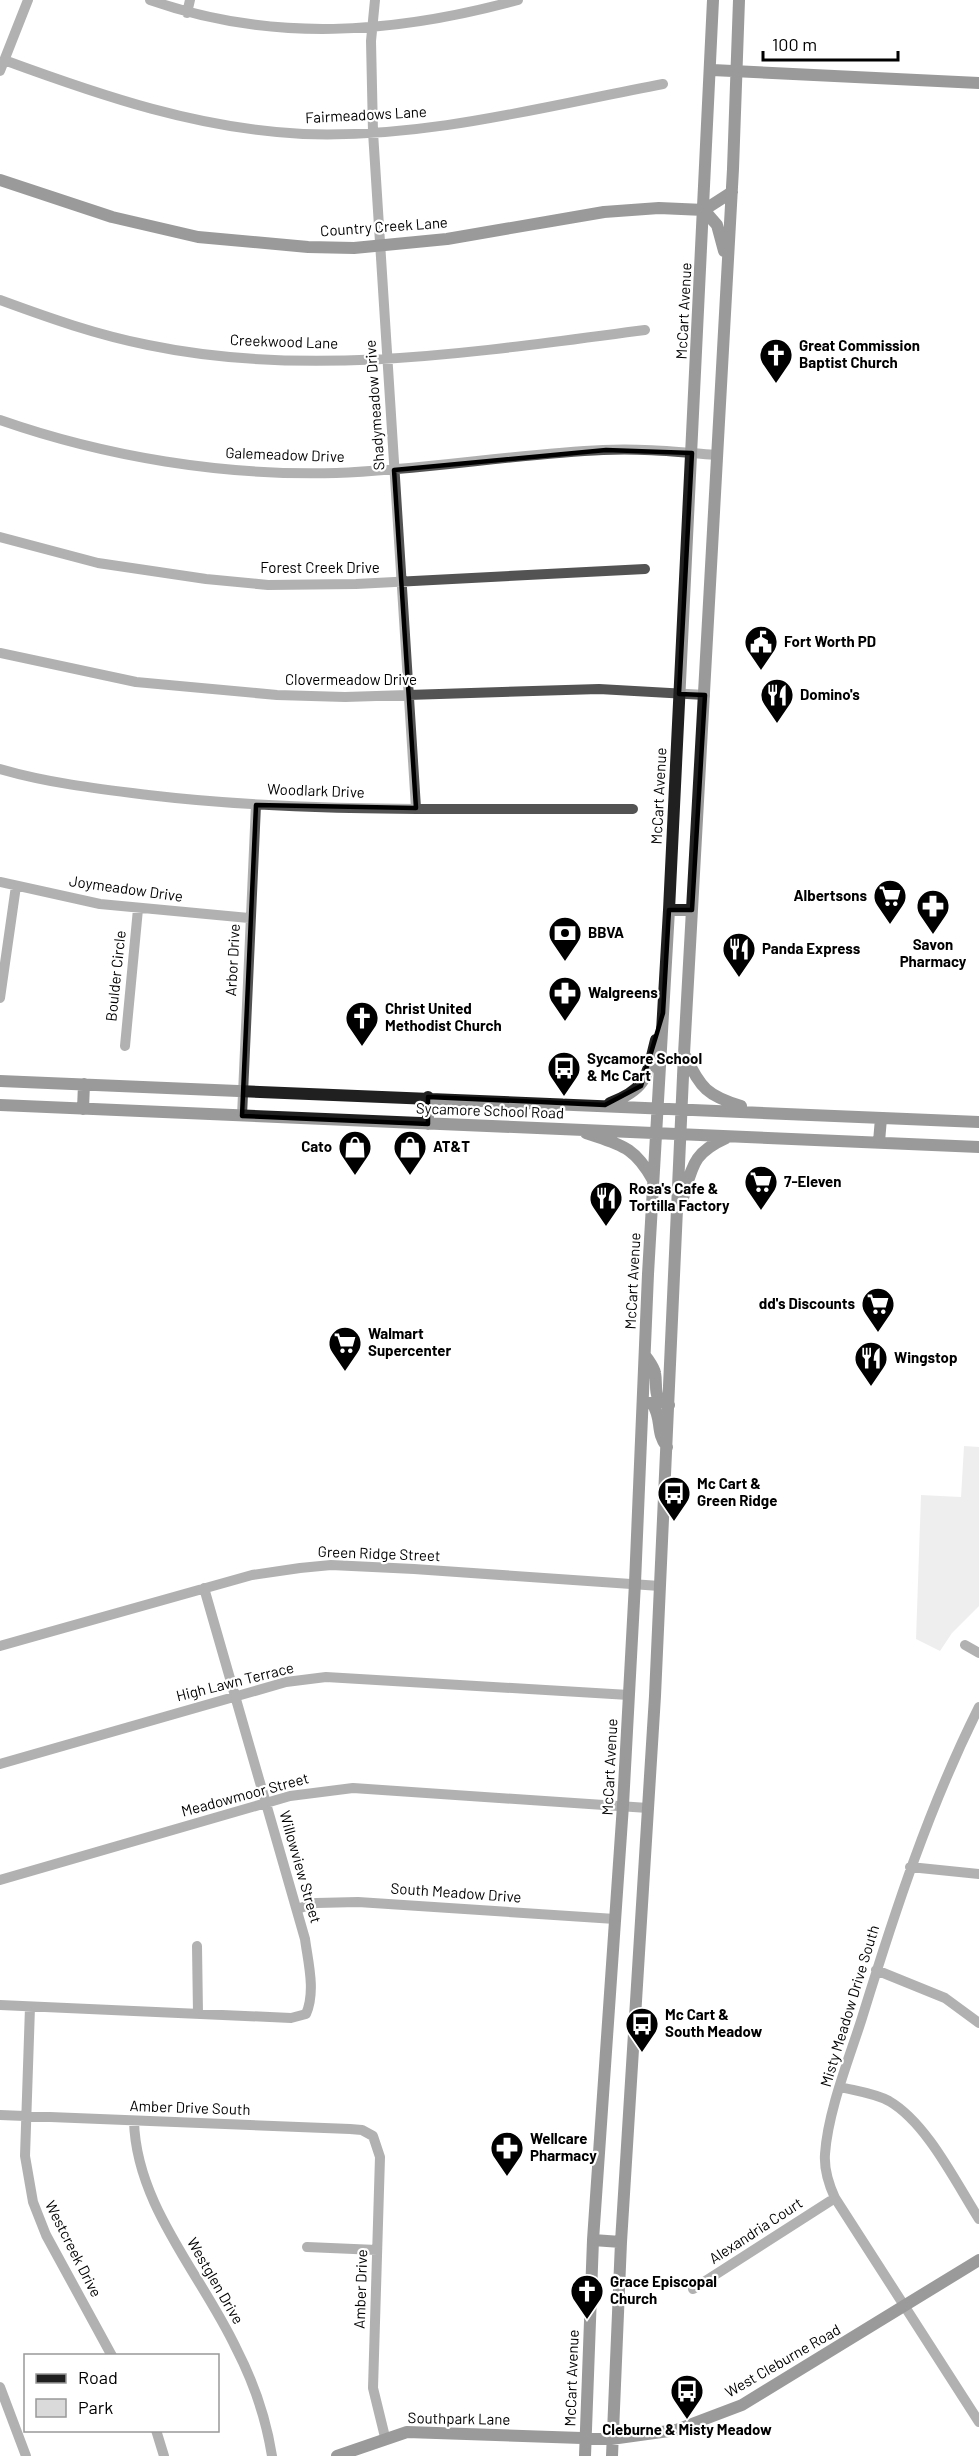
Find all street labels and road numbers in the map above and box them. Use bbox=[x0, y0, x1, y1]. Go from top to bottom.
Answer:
street label: Fairmeadows Lane bbox=[305, 102, 427, 126]
street label: Country Creek Lane bbox=[320, 213, 448, 239]
street label: McCart Avenue bbox=[671, 262, 695, 360]
street label: Creekwood Lane bbox=[230, 330, 338, 352]
street label: Shadymeadow Drive bbox=[360, 339, 388, 471]
street label: Galemeadow Drive bbox=[225, 443, 345, 465]
street label: Forest Creek Drive bbox=[260, 558, 380, 576]
street label: Clovermeadow Drive bbox=[285, 670, 417, 688]
street label: McCart Avenue bbox=[646, 747, 670, 845]
street label: Woodlark Drive bbox=[267, 779, 365, 801]
street label: Joymeadow Drive bbox=[68, 871, 184, 905]
street label: Arbor Drive bbox=[221, 923, 243, 997]
street label: Boulder Circle bbox=[101, 930, 129, 1022]
street label: Sycamore School Road bbox=[416, 1098, 564, 1122]
street label: McCart Avenue bbox=[620, 1232, 644, 1330]
street label: Green Ridge Street bbox=[317, 1542, 441, 1564]
street label: High Lawn Terrace bbox=[174, 1658, 295, 1704]
street label: McCart Avenue bbox=[597, 1718, 621, 1816]
street label: Meadowmoor Street bbox=[179, 1768, 310, 1820]
street label: Willowview Street bbox=[276, 1808, 326, 1925]
street label: South Meadow Drive bbox=[390, 1878, 522, 1906]
street label: Misty Meadow Drive South bbox=[816, 1923, 882, 2089]
street label: Amber Drive South bbox=[129, 2096, 251, 2118]
street label: Alexandria Court bbox=[705, 2193, 806, 2267]
street label: Westcreek Drive bbox=[42, 2197, 106, 2300]
street label: Westglen Drive bbox=[184, 2234, 248, 2327]
street label: Amber Drive bbox=[350, 2249, 370, 2329]
street label: West Cleburne Road bbox=[722, 2320, 843, 2401]
street label: McCart Avenue bbox=[560, 2329, 582, 2427]
street label: Southpark Lane bbox=[408, 2408, 510, 2428]

